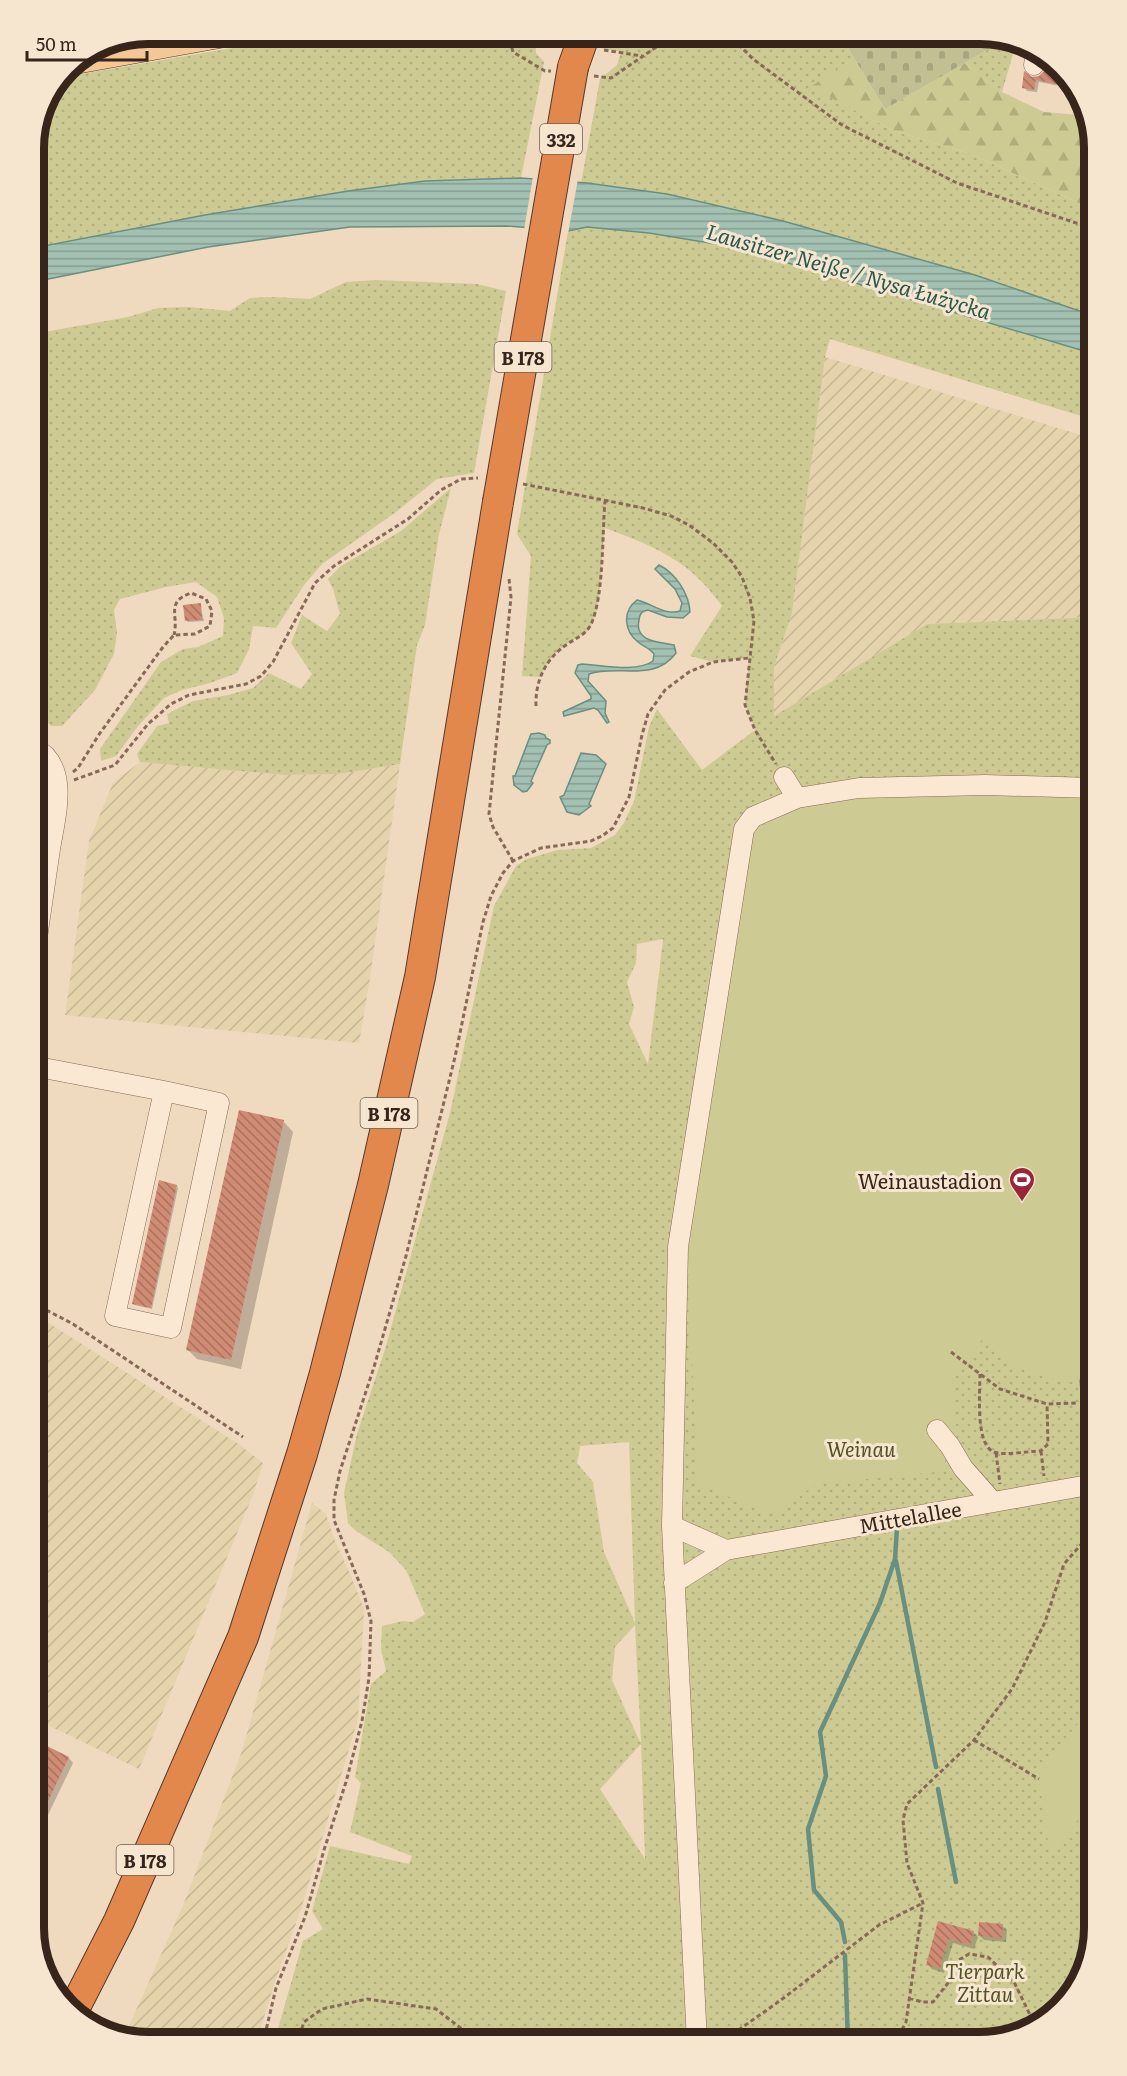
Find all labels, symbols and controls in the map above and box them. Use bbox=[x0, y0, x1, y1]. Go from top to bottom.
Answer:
scale bar bbox=[27, 24, 147, 62]
text: 50 m bbox=[36, 30, 77, 57]
road number: 332 bbox=[540, 124, 582, 154]
water label: Lausitzer Neiße / Nysa Łużycka bbox=[703, 215, 995, 325]
road number: B 178 bbox=[494, 342, 552, 372]
road number: B 178 bbox=[360, 1098, 418, 1128]
place label: Weinaustadion bbox=[858, 1165, 1002, 1195]
sports icon: Weinaustadion bbox=[1007, 1165, 1037, 1203]
park label: Weinau bbox=[826, 1433, 896, 1463]
street label: Mittelallee bbox=[856, 1492, 964, 1540]
road number: B 178 bbox=[116, 1845, 174, 1875]
park label: Tierpark Zittau bbox=[945, 1955, 1025, 2008]

